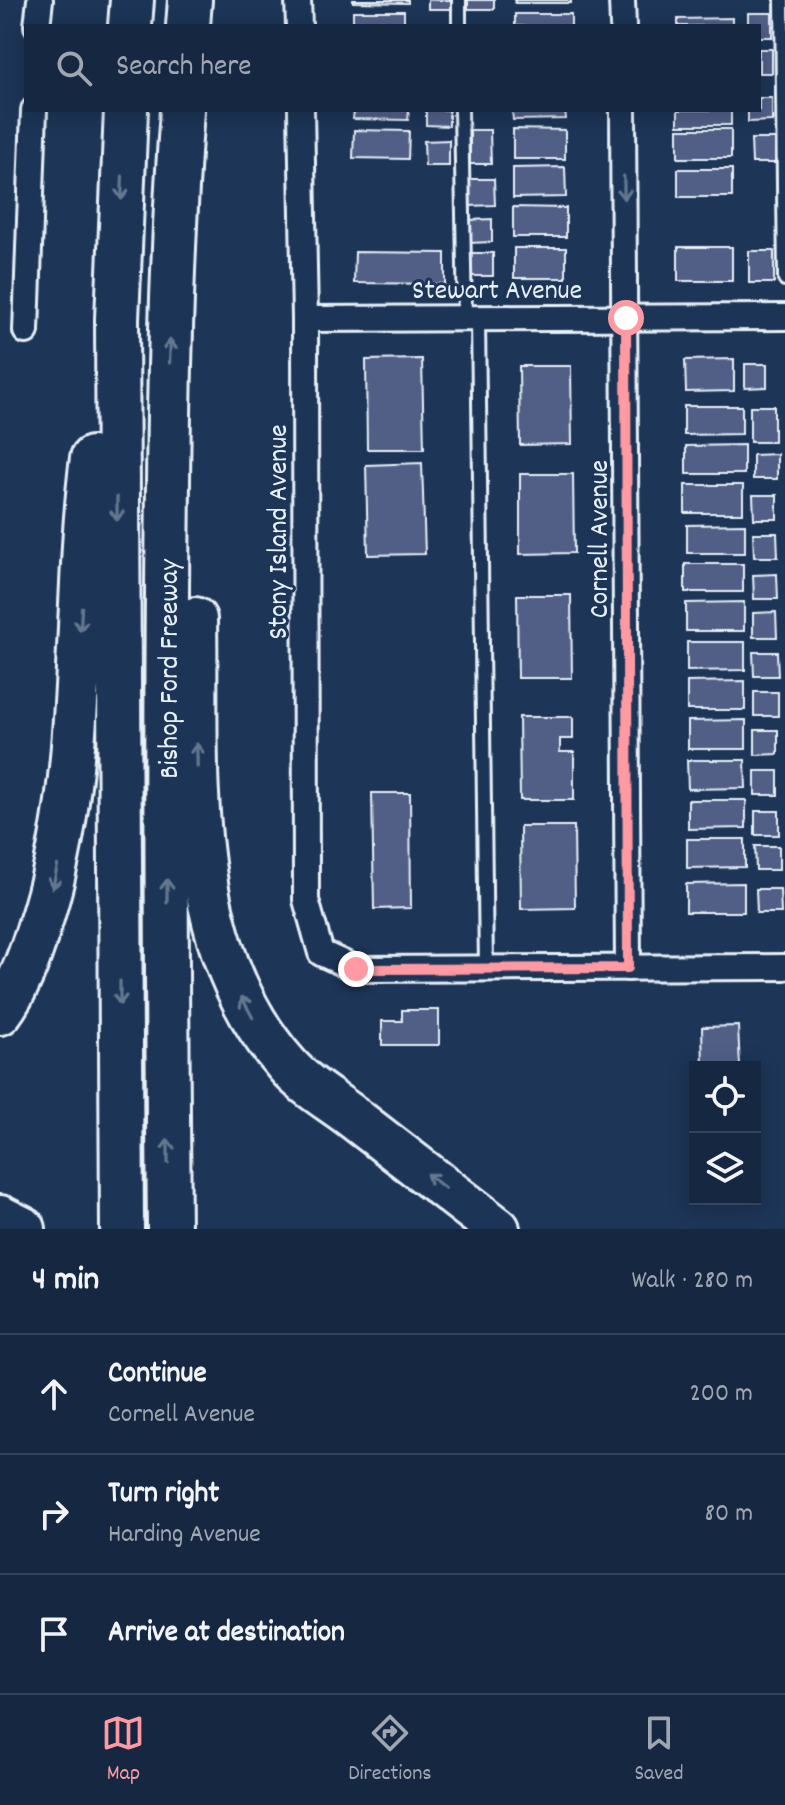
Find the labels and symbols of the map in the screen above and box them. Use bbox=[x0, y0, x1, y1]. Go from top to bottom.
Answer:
one-way arrow bbox=[115, 174, 130, 201]
one-way arrow bbox=[616, 174, 632, 201]
street label: Stewart Avenue bbox=[412, 273, 582, 313]
route start bbox=[608, 300, 644, 336]
one-way arrow bbox=[162, 338, 178, 365]
street label: Stony Island Avenue bbox=[261, 424, 301, 640]
street label: Cornell Avenue bbox=[582, 460, 622, 618]
one-way arrow bbox=[109, 495, 125, 522]
street label: Bishop Ford Freeway bbox=[152, 559, 192, 779]
one-way arrow bbox=[73, 605, 88, 632]
one-way arrow bbox=[190, 742, 205, 769]
one-way arrow bbox=[47, 864, 62, 889]
one-way arrow bbox=[159, 878, 174, 905]
route end bbox=[338, 951, 374, 987]
one-way arrow bbox=[112, 979, 128, 1006]
one-way arrow bbox=[238, 996, 254, 1020]
one-way arrow bbox=[160, 1138, 176, 1165]
one-way arrow bbox=[426, 1173, 447, 1190]

